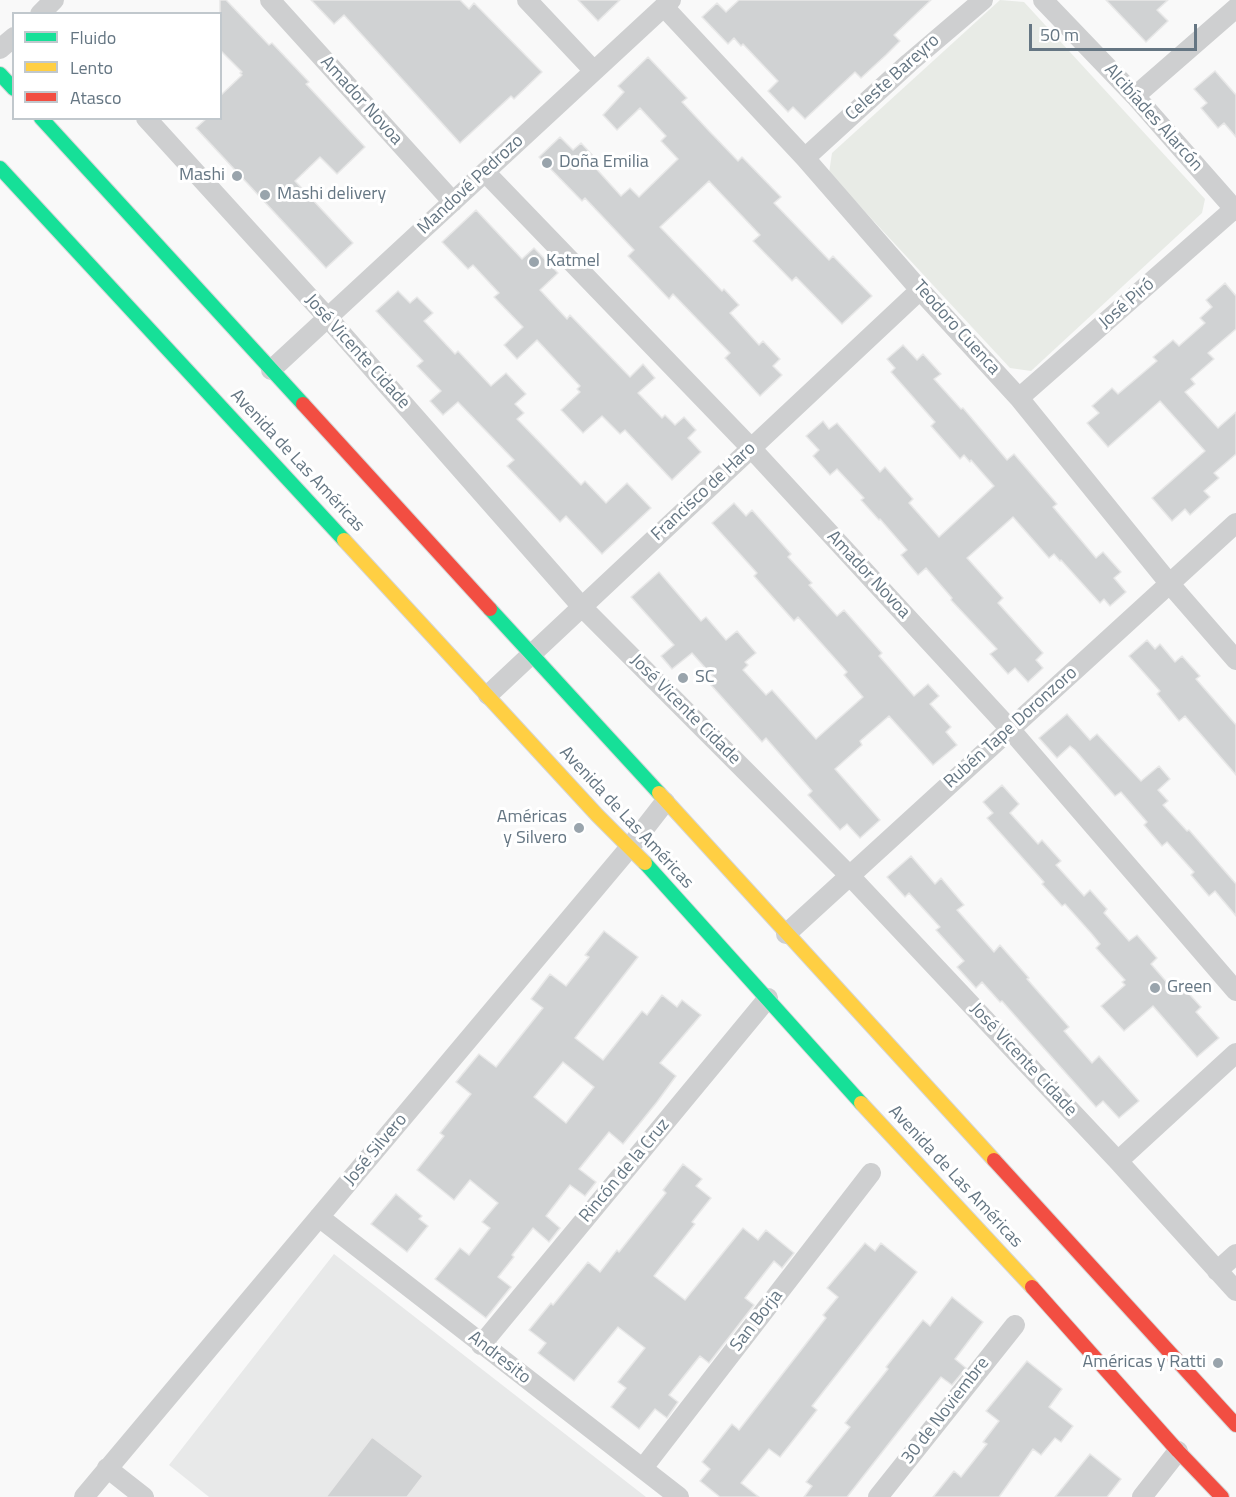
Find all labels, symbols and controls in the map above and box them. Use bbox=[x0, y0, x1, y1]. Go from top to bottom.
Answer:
legend bbox=[12, 12, 222, 120]
scale bar bbox=[1032, 12, 1200, 50]
text: 50 m bbox=[1040, 21, 1079, 48]
text: Fluido bbox=[70, 24, 116, 51]
street label: Celeste Bareyro bbox=[842, 30, 944, 126]
street label: Amador Novoa bbox=[315, 52, 407, 150]
text: Lento bbox=[70, 54, 113, 81]
street label: Alcibíades Alarcón bbox=[1099, 60, 1207, 176]
text: Atasco bbox=[70, 84, 121, 111]
street label: Mandové Pedrozo bbox=[414, 131, 528, 239]
place label: Doña Emilia bbox=[559, 152, 649, 174]
marker: Doña Emilia bbox=[540, 156, 554, 170]
place label: Mashi bbox=[179, 165, 225, 187]
marker: Mashi bbox=[230, 169, 244, 183]
place label: Mashi delivery bbox=[277, 184, 386, 206]
marker: Mashi delivery bbox=[258, 188, 272, 202]
place label: Katmel bbox=[546, 251, 600, 273]
marker: Katmel bbox=[527, 255, 541, 269]
street label: José Piró bbox=[1095, 274, 1159, 334]
street label: Teodoro Cuenca bbox=[908, 276, 1004, 380]
street label: José Vicente Cidade bbox=[300, 290, 414, 414]
street label: Avenida de Las Américas bbox=[225, 385, 369, 537]
street label: Francisco de Haro bbox=[647, 438, 761, 546]
street label: Amador Novoa bbox=[822, 527, 914, 623]
street label: José Vicente Cidade bbox=[625, 650, 745, 770]
street label: Rubén Tape Doronzoro bbox=[940, 663, 1082, 793]
place label: SC bbox=[695, 667, 715, 689]
marker: SC bbox=[676, 671, 690, 685]
street label: Avenida de Las Américas bbox=[554, 742, 698, 894]
place label: Américas y Silvero bbox=[497, 807, 567, 850]
marker: Américas y Silvero bbox=[572, 821, 586, 835]
place label: Green bbox=[1167, 977, 1212, 999]
marker: Green bbox=[1148, 981, 1162, 995]
street label: José Vicente Cidade bbox=[965, 999, 1081, 1121]
street label: Avenida de Las Américas bbox=[883, 1101, 1027, 1253]
street label: José Silvero bbox=[340, 1110, 412, 1190]
street label: Rincón de la Cruz bbox=[575, 1115, 675, 1227]
street label: San Borja bbox=[726, 1286, 788, 1356]
street label: Andresito bbox=[464, 1327, 534, 1389]
place label: Américas y Ratti bbox=[1082, 1352, 1206, 1374]
street label: 30 de Noviembre bbox=[898, 1353, 994, 1469]
marker: Américas y Ratti bbox=[1211, 1356, 1225, 1370]

